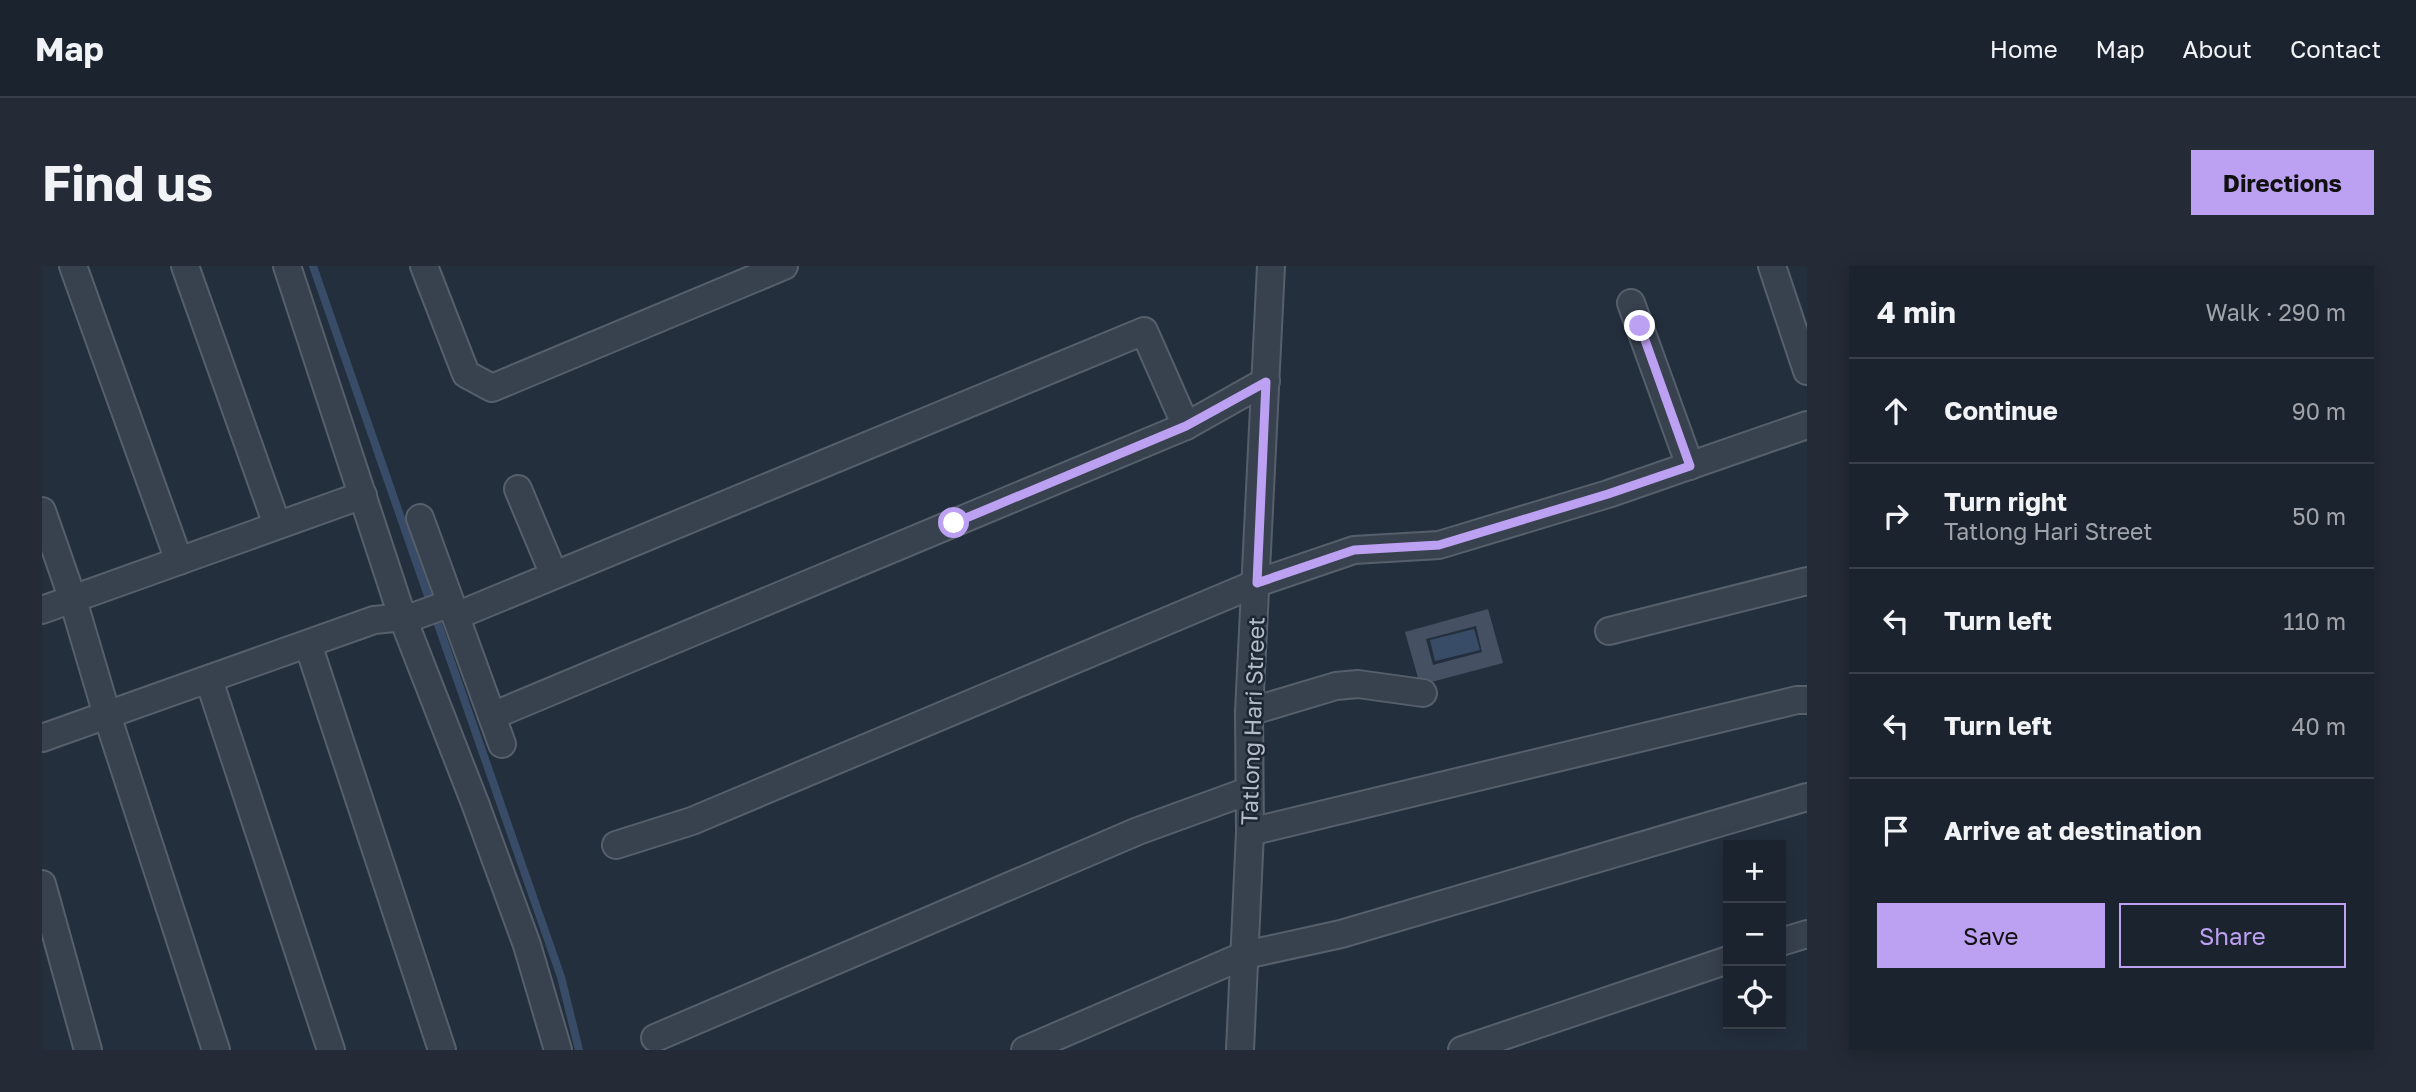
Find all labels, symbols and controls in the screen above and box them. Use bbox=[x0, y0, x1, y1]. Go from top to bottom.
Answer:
text: Map bbox=[35, 29, 104, 68]
text: Home bbox=[1990, 34, 2058, 63]
text: Map bbox=[2096, 34, 2145, 63]
text: About bbox=[2183, 34, 2252, 63]
text: Contact bbox=[2290, 34, 2381, 63]
button: Directions bbox=[2191, 150, 2374, 215]
text: Find us bbox=[42, 153, 213, 212]
text: 4 min bbox=[1877, 294, 1956, 330]
text: Walk · 290 m bbox=[2205, 298, 2346, 326]
route end bbox=[1624, 310, 1655, 341]
icon: ahead bbox=[1877, 392, 1915, 430]
text: Continue bbox=[1944, 395, 2058, 426]
text: 90 m bbox=[2292, 397, 2346, 425]
text: Turn right bbox=[1944, 486, 2067, 517]
icon: right bbox=[1877, 497, 1915, 535]
text: 50 m bbox=[2292, 502, 2346, 530]
route start bbox=[938, 507, 969, 538]
text: Tatlong Hari Street bbox=[1944, 517, 2153, 545]
icon: left bbox=[1877, 602, 1915, 640]
text: Turn left bbox=[1944, 605, 2052, 636]
text: 110 m bbox=[2283, 607, 2346, 635]
street label: Tatlong Hari Street bbox=[1234, 616, 1270, 826]
icon: left bbox=[1877, 707, 1915, 745]
text: Turn left bbox=[1944, 710, 2052, 741]
text: 40 m bbox=[2292, 712, 2346, 740]
icon: arrive bbox=[1877, 812, 1915, 850]
text: Arrive at destination bbox=[1944, 815, 2202, 846]
map controls bbox=[1723, 840, 1786, 1029]
button: + bbox=[1723, 840, 1786, 903]
button: − bbox=[1723, 903, 1786, 966]
button: Save bbox=[1877, 903, 2105, 968]
button: Share bbox=[2119, 903, 2346, 968]
button: locate bbox=[1723, 966, 1786, 1029]

